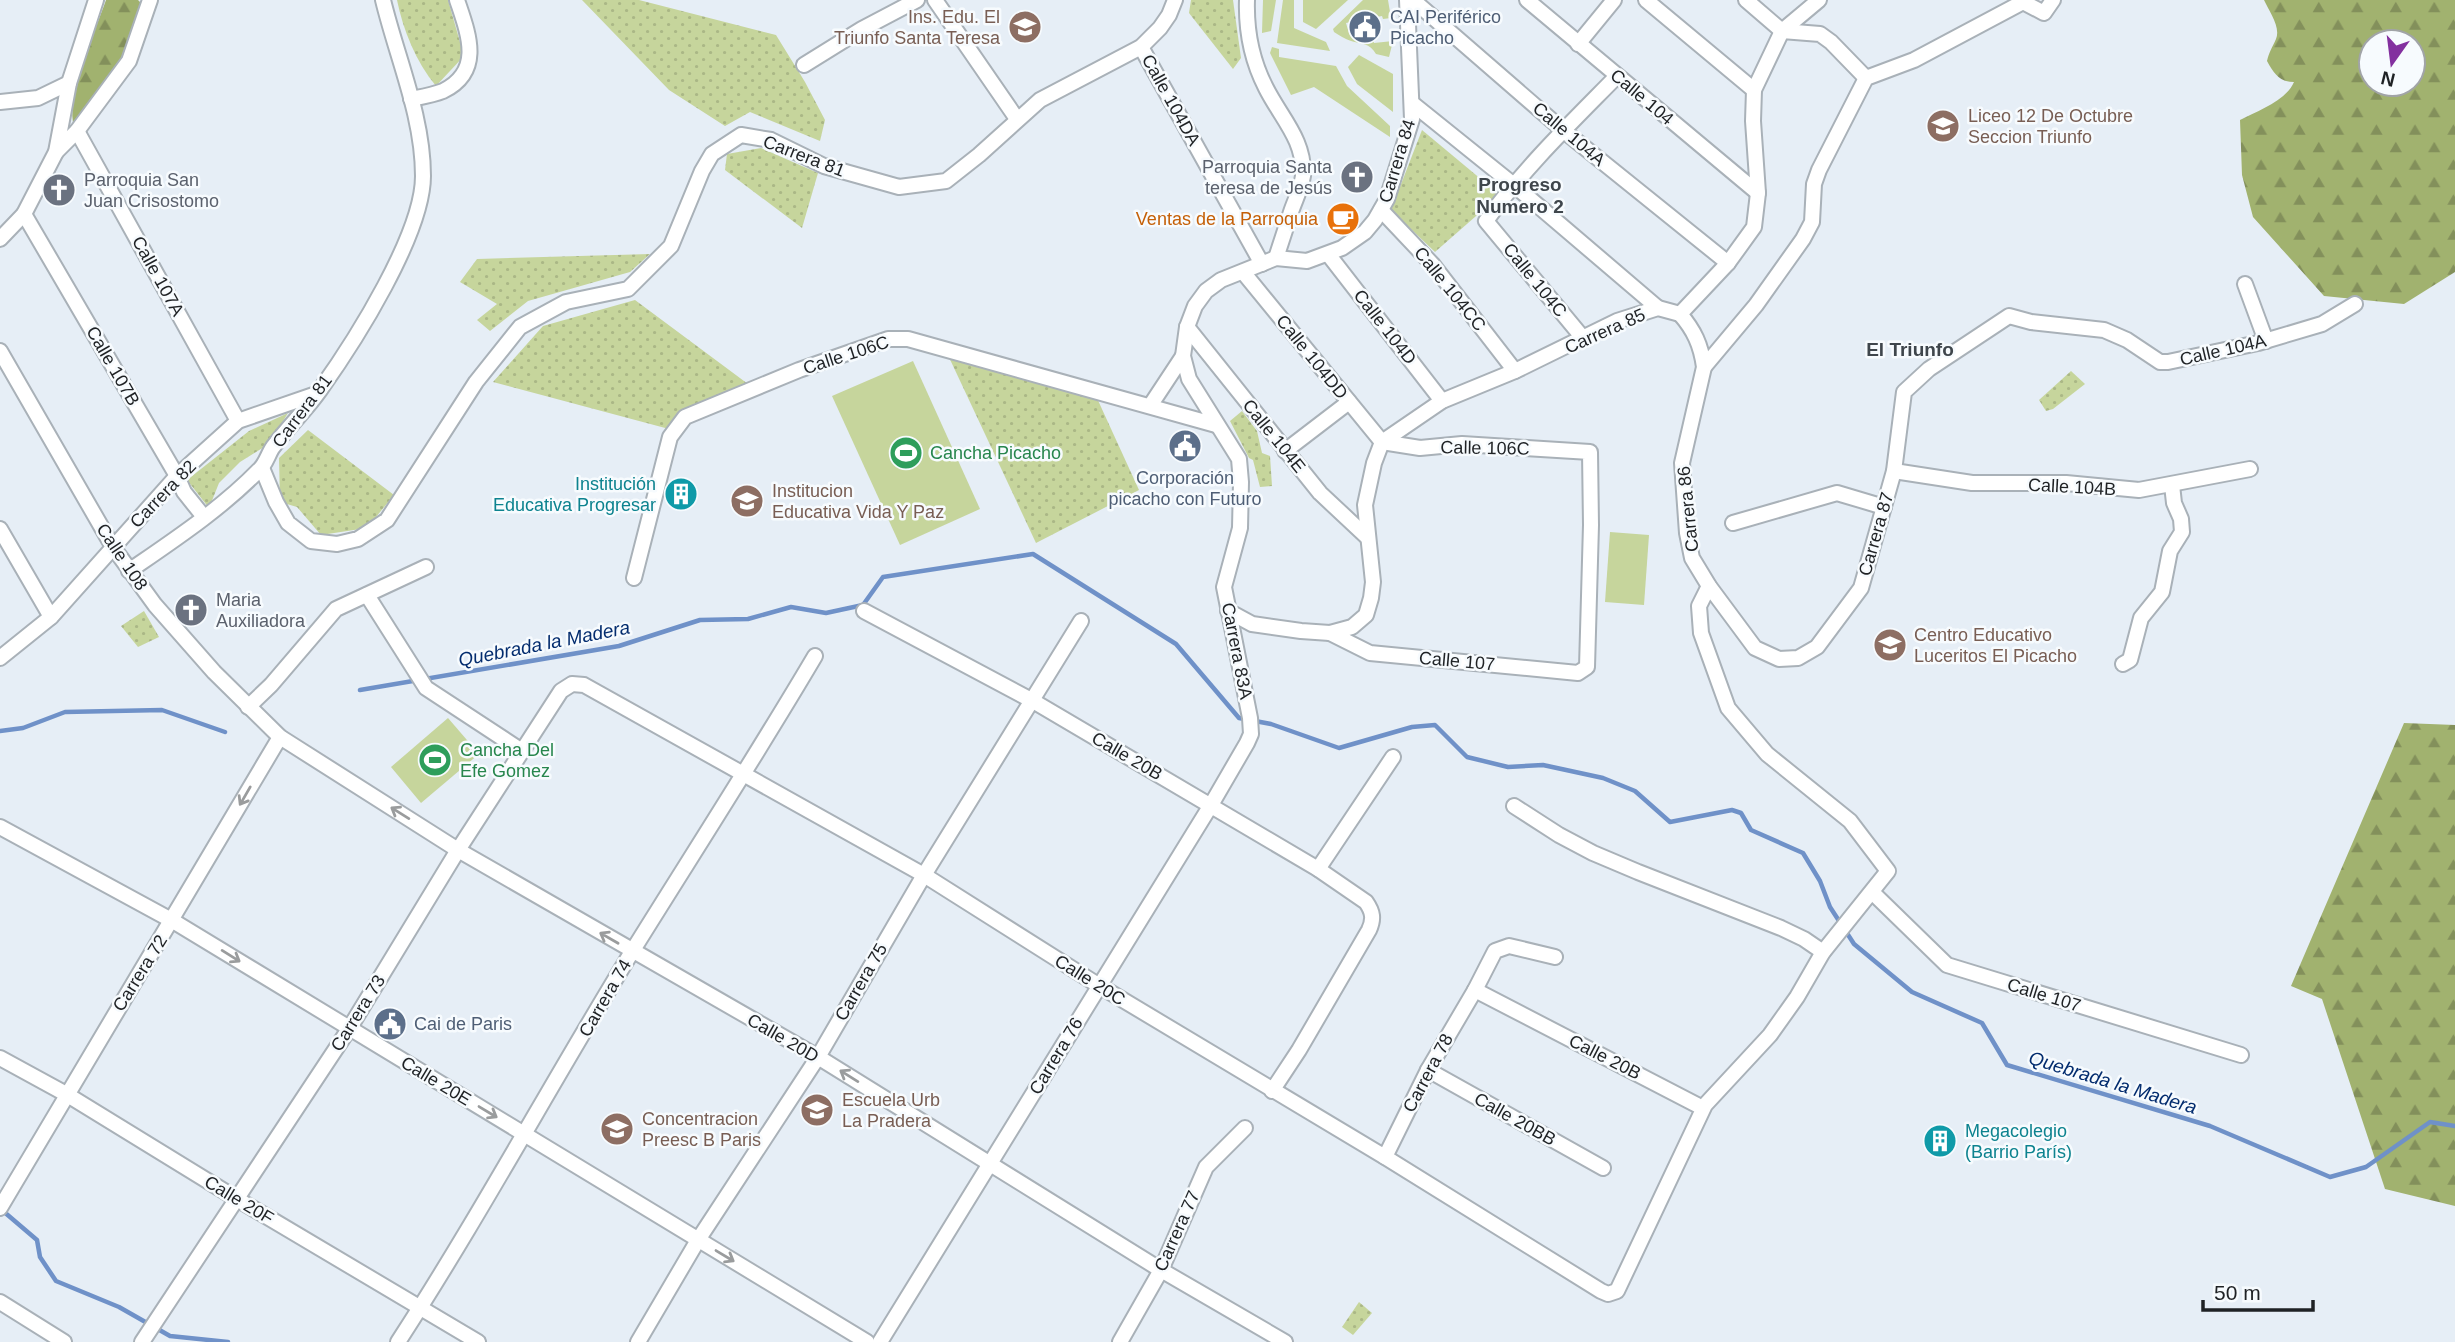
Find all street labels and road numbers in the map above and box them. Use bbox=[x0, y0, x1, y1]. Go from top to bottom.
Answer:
street label: Calle 104DA bbox=[1138, 51, 1204, 149]
street label: Calle 104 bbox=[1606, 65, 1678, 129]
street label: Calle 104A bbox=[1529, 98, 1609, 170]
street label: Carrera 84 bbox=[1375, 117, 1419, 205]
street label: Carrera 81 bbox=[760, 131, 848, 181]
street label: Calle 107A bbox=[128, 233, 188, 319]
street label: Calle 104C bbox=[1499, 239, 1571, 321]
street label: Calle 104CC bbox=[1410, 243, 1490, 335]
street label: Calle 104D bbox=[1350, 286, 1420, 368]
street label: Carrera 85 bbox=[1562, 304, 1648, 358]
street label: Calle 104DD bbox=[1272, 311, 1352, 403]
street label: Calle 107B bbox=[82, 323, 144, 409]
street label: Calle 104A bbox=[2178, 330, 2268, 370]
street label: Calle 106C bbox=[801, 332, 891, 378]
street label: Carrera 81 bbox=[268, 371, 336, 451]
street label: Calle 104E bbox=[1239, 395, 1309, 477]
street label: Calle 106C bbox=[1440, 437, 1530, 459]
street label: Carrera 82 bbox=[126, 456, 200, 532]
street label: Carrera 86 bbox=[1674, 465, 1702, 553]
street label: Calle 104B bbox=[2028, 475, 2116, 499]
street label: Carrera 87 bbox=[1855, 490, 1897, 578]
street label: Calle 108 bbox=[92, 520, 152, 594]
street label: Carrera 83A bbox=[1218, 601, 1256, 701]
street label: Calle 107 bbox=[1418, 648, 1496, 674]
street label: Calle 20B bbox=[1088, 728, 1166, 784]
street label: Carrera 72 bbox=[109, 931, 171, 1015]
street label: Carrera 75 bbox=[831, 940, 891, 1024]
street label: Calle 20C bbox=[1051, 951, 1129, 1009]
street label: Carrera 74 bbox=[575, 956, 635, 1040]
street label: Carrera 73 bbox=[327, 971, 389, 1055]
street label: Calle 107 bbox=[2005, 974, 2083, 1016]
street label: Calle 20D bbox=[744, 1010, 822, 1066]
street label: Carrera 76 bbox=[1025, 1014, 1087, 1098]
street label: Carrera 78 bbox=[1399, 1030, 1457, 1116]
street label: Calle 20B bbox=[1566, 1030, 1644, 1084]
street label: Calle 20E bbox=[397, 1052, 475, 1110]
street label: Calle 20BB bbox=[1471, 1088, 1559, 1150]
street label: Calle 20F bbox=[201, 1172, 277, 1228]
street label: Carrera 77 bbox=[1150, 1188, 1204, 1274]

